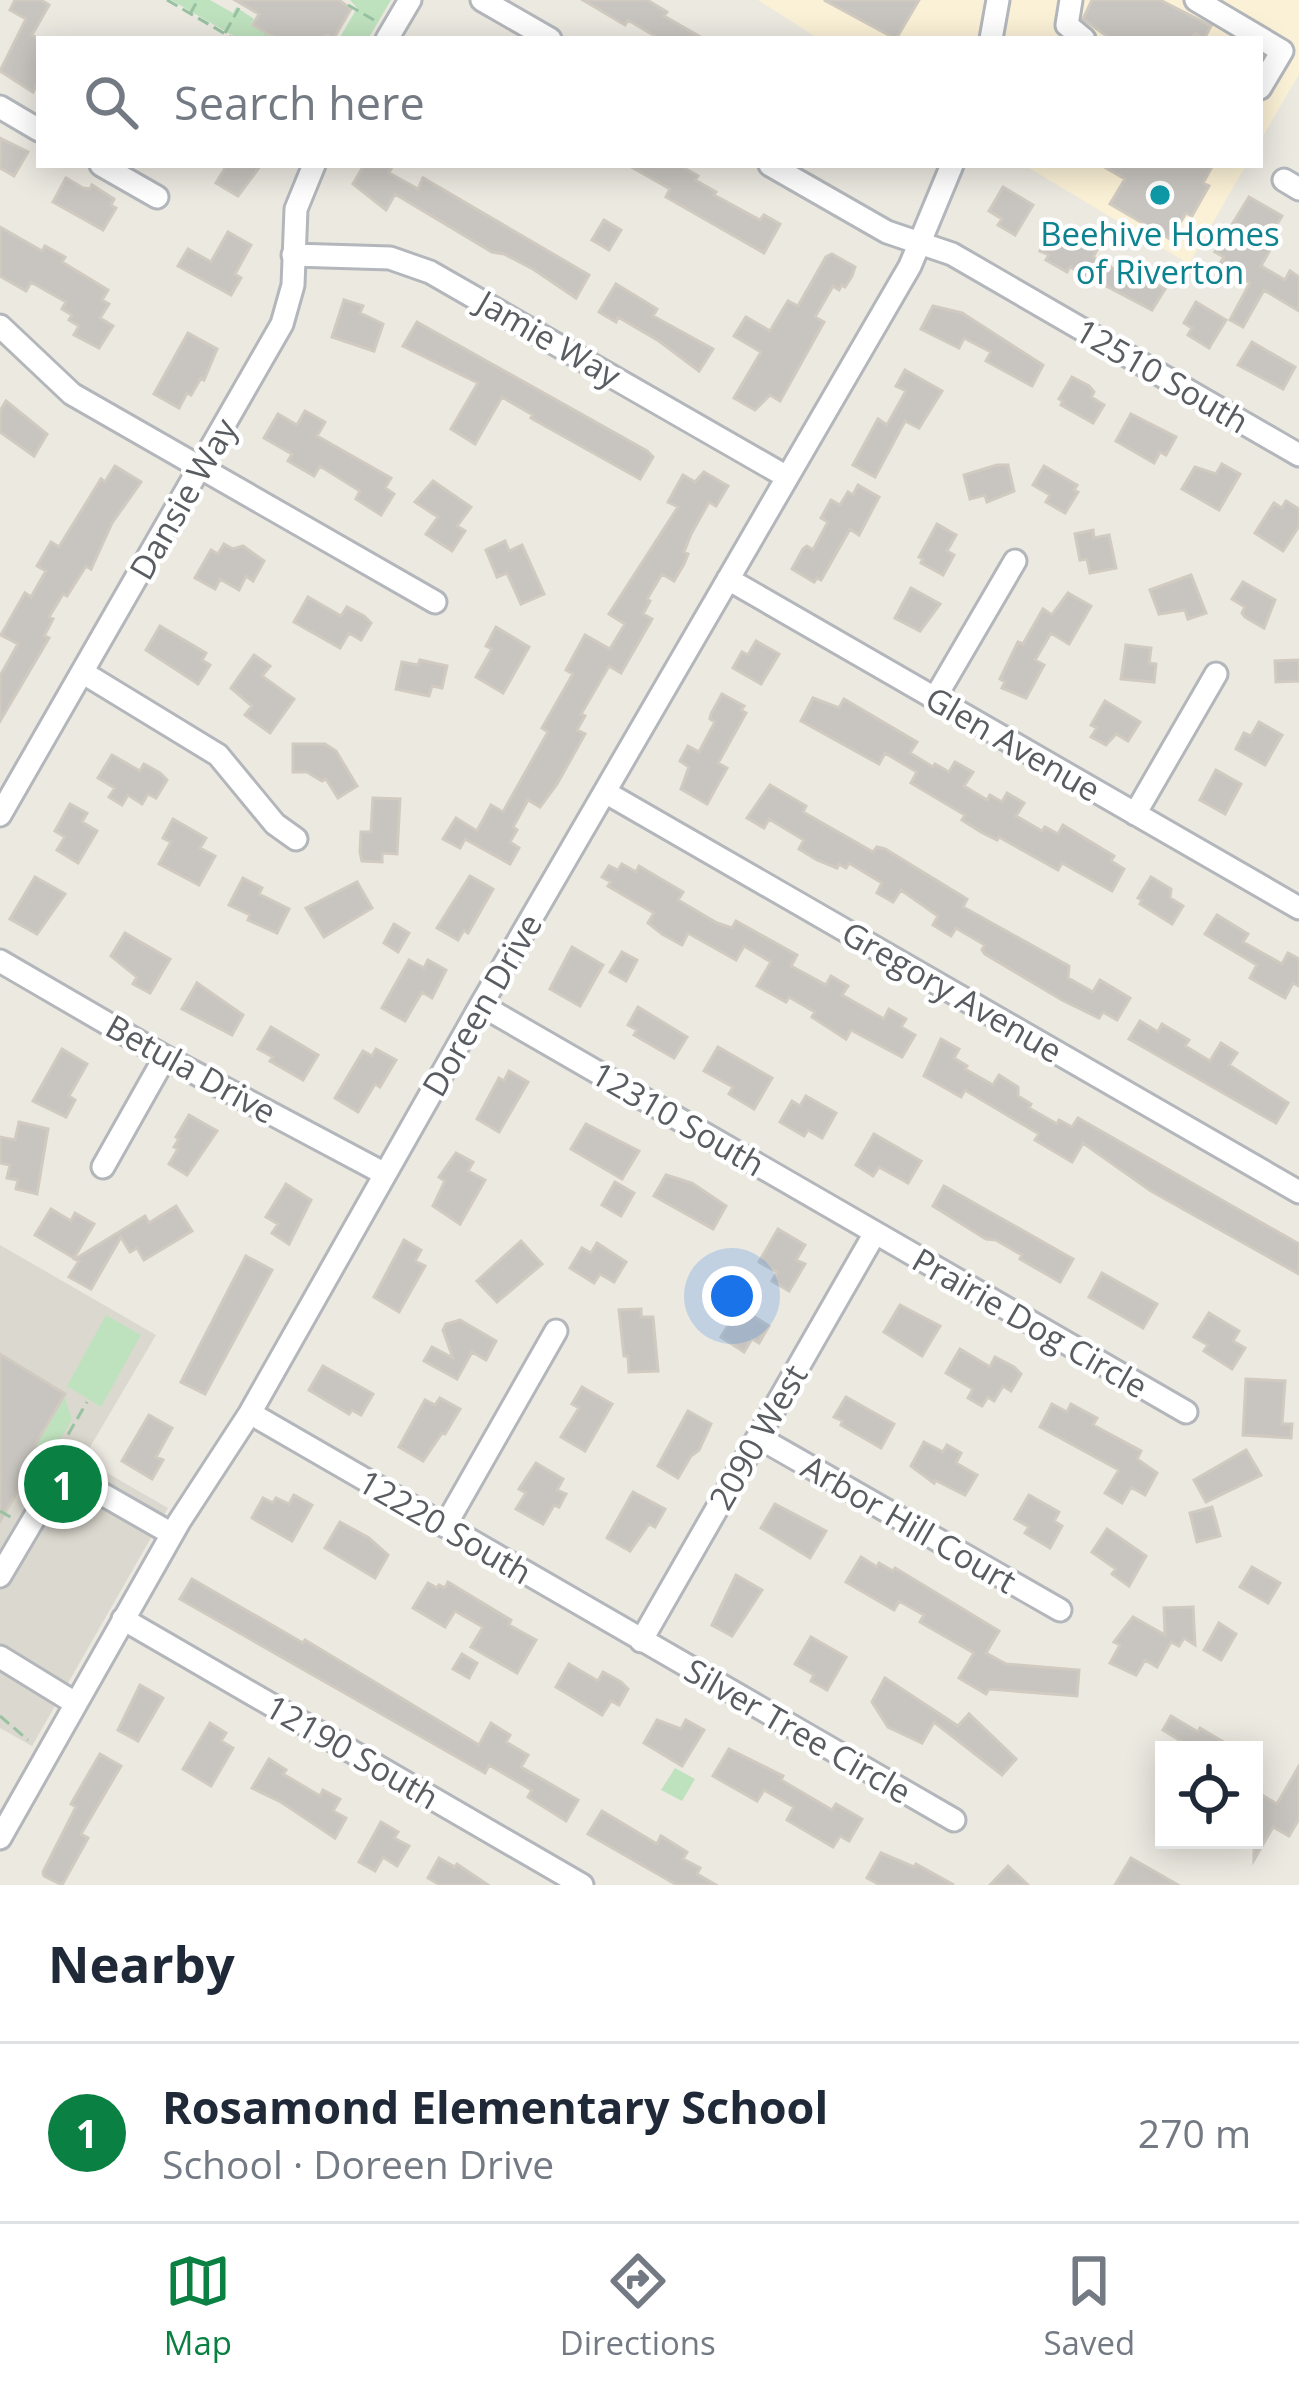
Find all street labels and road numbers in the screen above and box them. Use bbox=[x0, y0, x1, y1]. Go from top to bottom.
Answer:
street label: Jamie Way bbox=[467, 278, 630, 398]
street label: 12510 South bbox=[1067, 308, 1257, 443]
street label: Dansie Way bbox=[118, 410, 247, 588]
street label: Glen Avenue bbox=[918, 675, 1109, 812]
street label: Doreen Drive bbox=[411, 905, 552, 1104]
street label: Gregory Avenue bbox=[834, 910, 1071, 1073]
street label: Betula Drive bbox=[98, 1003, 284, 1134]
street label: 12310 South bbox=[583, 1051, 773, 1186]
street label: Prairie Dog Circle bbox=[904, 1237, 1156, 1408]
street label: 2090 West bbox=[698, 1356, 817, 1518]
street label: Arbor Hill Court bbox=[794, 1444, 1025, 1603]
street label: 12220 South bbox=[350, 1459, 540, 1594]
street label: Silver Tree Circle bbox=[677, 1647, 920, 1814]
street label: 12190 South bbox=[257, 1684, 447, 1819]

